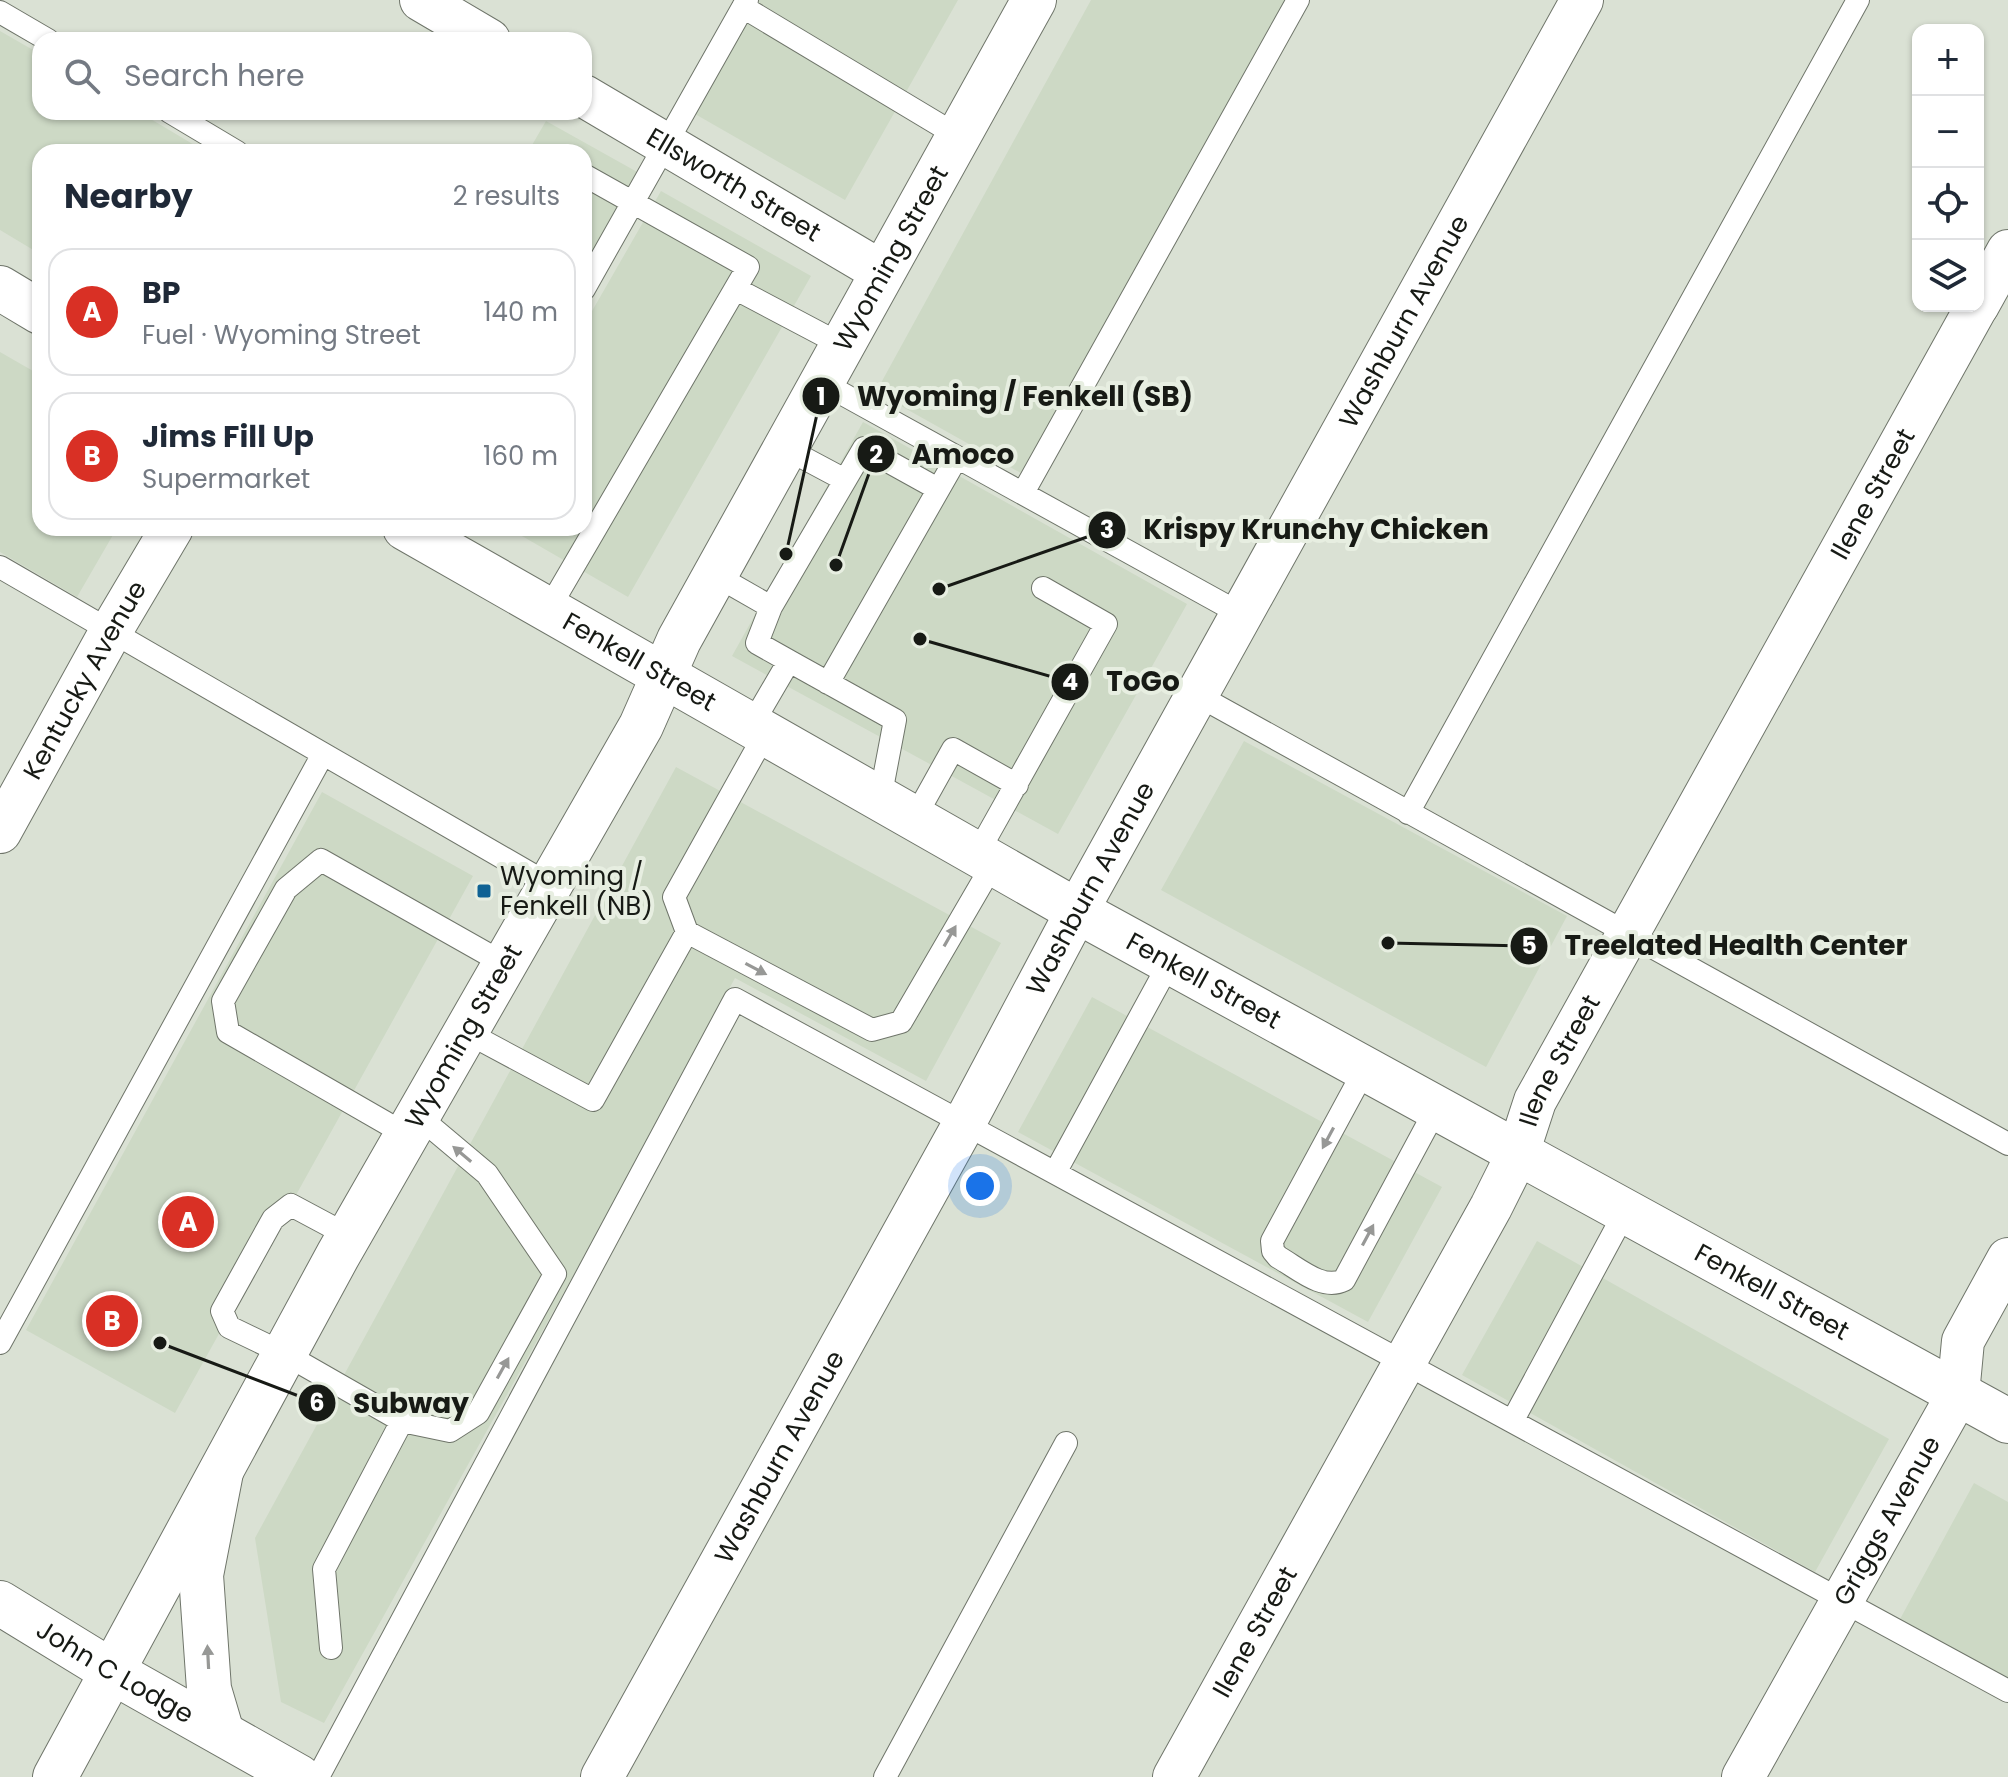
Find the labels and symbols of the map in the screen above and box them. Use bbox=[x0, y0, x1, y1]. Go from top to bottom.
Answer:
street label: Ellsworth Street bbox=[640, 119, 828, 250]
street label: Wyoming Street bbox=[825, 159, 957, 358]
street label: Washburn Avenue bbox=[1330, 208, 1477, 434]
callout: Wyoming / Fenkell (SB) bbox=[801, 370, 1209, 422]
text: Wyoming / Fenkell (SB) bbox=[857, 377, 1193, 416]
text: 1 bbox=[816, 380, 826, 413]
street label: Ilene Street bbox=[1822, 422, 1923, 566]
callout: Amoco bbox=[856, 428, 1031, 480]
text: Amoco bbox=[912, 435, 1015, 474]
text: 2 bbox=[869, 438, 883, 471]
callout: Krispy Krunchy Chicken bbox=[1087, 504, 1504, 556]
text: Krispy Krunchy Chicken bbox=[1143, 510, 1489, 549]
text: 3 bbox=[1100, 513, 1114, 546]
street label: Kentucky Avenue bbox=[14, 574, 155, 786]
street label: Fenkell Street bbox=[556, 604, 723, 720]
callout: ToGo bbox=[1050, 656, 1196, 708]
text: ToGo bbox=[1106, 662, 1180, 701]
text: 4 bbox=[1062, 665, 1078, 698]
street label: Washburn Avenue bbox=[1018, 775, 1163, 1002]
place label: Wyoming / Fenkell (NB) bbox=[500, 858, 653, 924]
marker: Wyoming / Fenkell (NB) bbox=[475, 882, 493, 900]
callout: Treelated Health Center bbox=[1509, 920, 1924, 972]
street label: Fenkell Street bbox=[1120, 923, 1288, 1037]
one-way arrow bbox=[943, 925, 957, 947]
text: Treelated Health Center bbox=[1564, 926, 1908, 965]
text: 5 bbox=[1521, 929, 1537, 962]
street label: Wyoming Street bbox=[396, 937, 530, 1135]
one-way arrow bbox=[745, 961, 767, 975]
street label: Ilene Street bbox=[1510, 988, 1609, 1131]
one-way arrow bbox=[1322, 1127, 1336, 1149]
one-way arrow bbox=[453, 1146, 473, 1163]
your location bbox=[960, 1166, 1000, 1206]
pin: A bbox=[162, 1192, 214, 1252]
one-way arrow bbox=[1361, 1224, 1375, 1246]
street label: Fenkell Street bbox=[1688, 1235, 1856, 1349]
pin: B bbox=[86, 1291, 138, 1351]
street label: Washburn Avenue bbox=[706, 1344, 853, 1570]
one-way arrow bbox=[497, 1356, 510, 1379]
callout: Subway bbox=[297, 1377, 485, 1429]
text: Subway bbox=[353, 1384, 469, 1423]
text: 6 bbox=[309, 1386, 325, 1419]
street label: Griggs Avenue bbox=[1825, 1429, 1949, 1612]
street label: Ilene Street bbox=[1204, 1560, 1306, 1704]
street label: John C Lodge bbox=[29, 1611, 200, 1732]
one-way arrow bbox=[201, 1644, 214, 1669]

